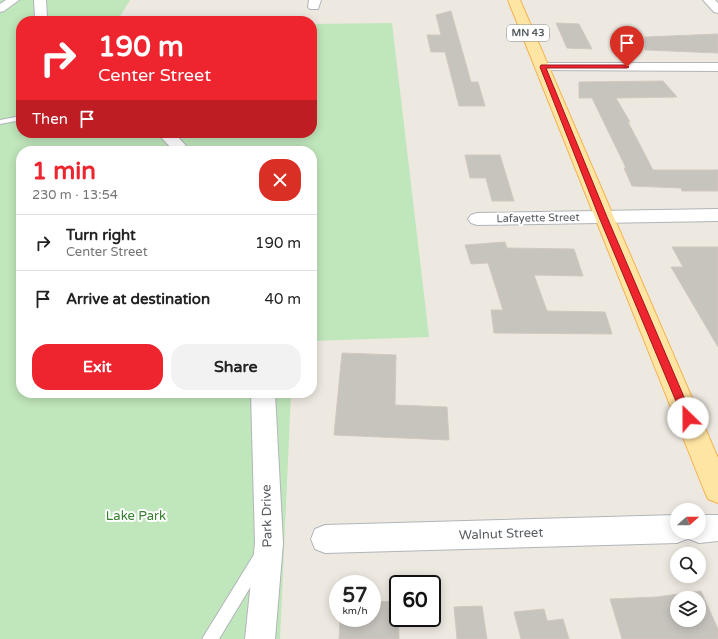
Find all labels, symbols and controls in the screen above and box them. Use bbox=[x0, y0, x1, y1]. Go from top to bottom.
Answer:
road number: MN 43 bbox=[507, 25, 549, 41]
pin bbox=[610, 26, 644, 67]
text: 190 m bbox=[98, 30, 184, 64]
icon: right bbox=[32, 32, 84, 84]
icon: arrive bbox=[616, 32, 638, 54]
text: Center Street bbox=[98, 64, 211, 86]
icon: arrive bbox=[76, 108, 98, 130]
text: Then bbox=[32, 110, 68, 128]
text: 1 min bbox=[32, 157, 96, 186]
button: close bbox=[259, 159, 301, 201]
text: 230 m · 13:54 bbox=[32, 187, 118, 203]
street label: Lafayette Street bbox=[496, 211, 580, 225]
text: Turn right bbox=[66, 226, 136, 244]
icon: right bbox=[32, 232, 54, 254]
text: 190 m bbox=[255, 234, 301, 252]
text: Center Street bbox=[66, 244, 148, 260]
icon: arrive bbox=[32, 288, 54, 310]
text: Arrive at destination bbox=[66, 290, 210, 308]
text: 40 m bbox=[264, 290, 301, 308]
button: Exit bbox=[32, 344, 163, 390]
button: Share bbox=[171, 344, 301, 390]
position arrow bbox=[667, 397, 709, 439]
street label: Park Drive bbox=[258, 484, 276, 548]
north arrow bbox=[670, 503, 706, 539]
map controls bbox=[670, 503, 706, 627]
park label: Lake Park bbox=[106, 508, 166, 524]
street label: Walnut Street bbox=[459, 525, 544, 543]
button: search bbox=[670, 547, 706, 583]
speed limit sign: 60 bbox=[389, 575, 441, 627]
text: 57 bbox=[342, 584, 368, 608]
button: layers bbox=[670, 591, 706, 627]
text: km/h bbox=[342, 605, 368, 617]

